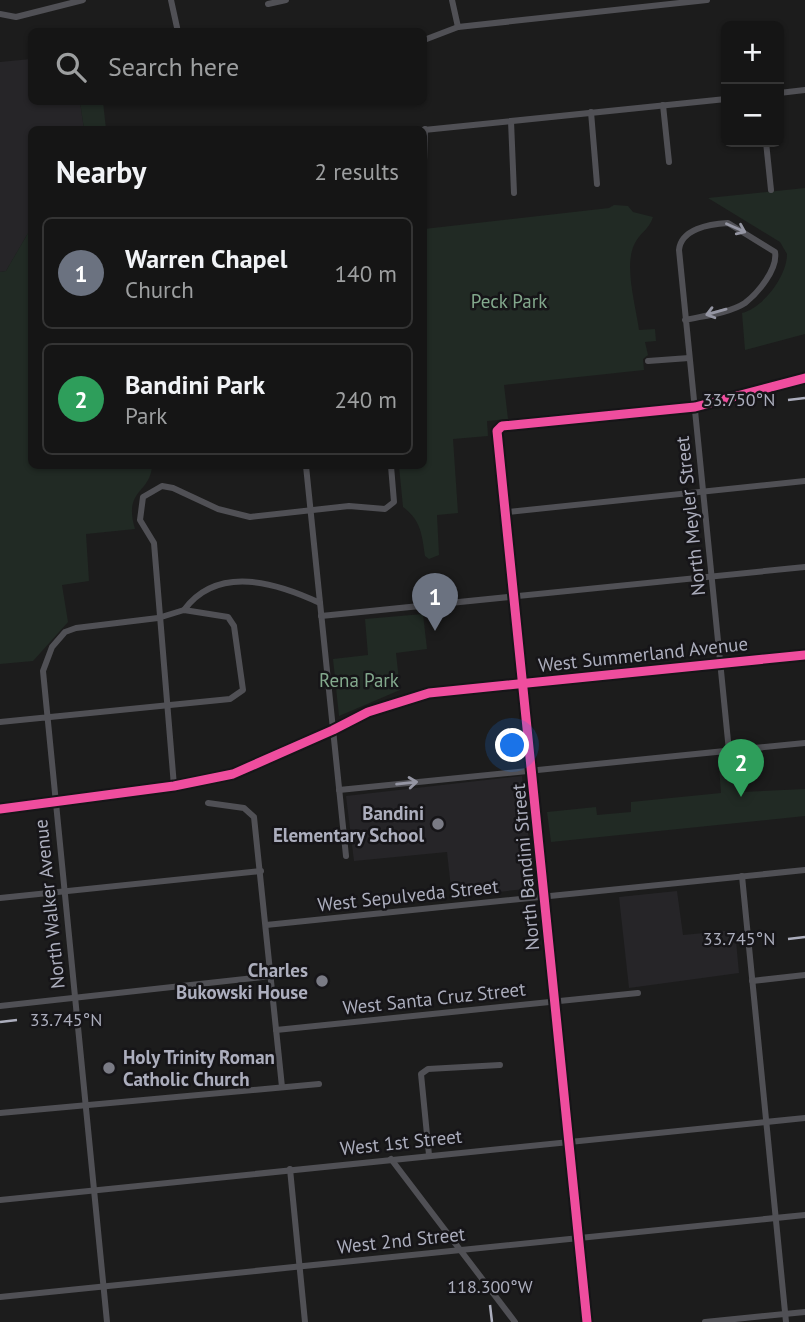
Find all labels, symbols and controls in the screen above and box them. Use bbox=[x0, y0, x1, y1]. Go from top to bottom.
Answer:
map controls bbox=[721, 21, 784, 147]
button: + bbox=[721, 21, 784, 84]
search box bbox=[28, 28, 427, 105]
icon: search bbox=[52, 48, 90, 86]
text: Search here bbox=[108, 50, 239, 83]
button: − bbox=[721, 84, 784, 147]
text: Nearby bbox=[56, 152, 146, 191]
text: 2 results bbox=[315, 157, 399, 186]
one-way arrow bbox=[725, 222, 746, 235]
text: Warren Chapel bbox=[125, 242, 287, 275]
text: 1 bbox=[74, 259, 88, 288]
text: 140 m bbox=[335, 259, 397, 288]
text: Church bbox=[125, 275, 194, 304]
park label: Peck Park bbox=[471, 289, 547, 313]
one-way arrow bbox=[705, 306, 727, 319]
text: Bandini Park bbox=[125, 368, 265, 401]
text: 2 bbox=[74, 385, 88, 414]
text: 240 m bbox=[335, 385, 397, 414]
text: 33.750°N bbox=[703, 388, 775, 411]
text: Park bbox=[125, 401, 167, 430]
street label: North Meyler Street bbox=[670, 434, 710, 597]
pin: 1 bbox=[412, 573, 458, 631]
street label: West Summerland Avenue bbox=[537, 631, 749, 677]
park label: Rena Park bbox=[319, 668, 399, 692]
your location bbox=[495, 728, 529, 762]
pin: 2 bbox=[718, 739, 764, 797]
one-way arrow bbox=[395, 776, 418, 789]
street label: North Bandini Street bbox=[506, 782, 544, 951]
place label: Bandini Elementary School bbox=[273, 801, 424, 847]
marker: Bandini Elementary School bbox=[430, 816, 446, 832]
street label: North Walker Avenue bbox=[28, 818, 70, 990]
street label: West Sepulveda Street bbox=[316, 874, 500, 916]
text: 33.745°N bbox=[703, 927, 775, 950]
place label: Charles Bukowski House bbox=[176, 958, 308, 1004]
marker: Charles Bukowski House bbox=[314, 973, 330, 989]
street label: West Santa Cruz Street bbox=[341, 976, 527, 1020]
text: 33.745°N bbox=[30, 1008, 102, 1031]
place label: Holy Trinity Roman Catholic Church bbox=[123, 1045, 275, 1091]
marker: Holy Trinity Roman Catholic Church bbox=[101, 1060, 117, 1076]
street label: West 1st Street bbox=[339, 1124, 464, 1160]
street label: West 2nd Street bbox=[336, 1221, 467, 1259]
text: 118.300°W bbox=[447, 1275, 533, 1298]

